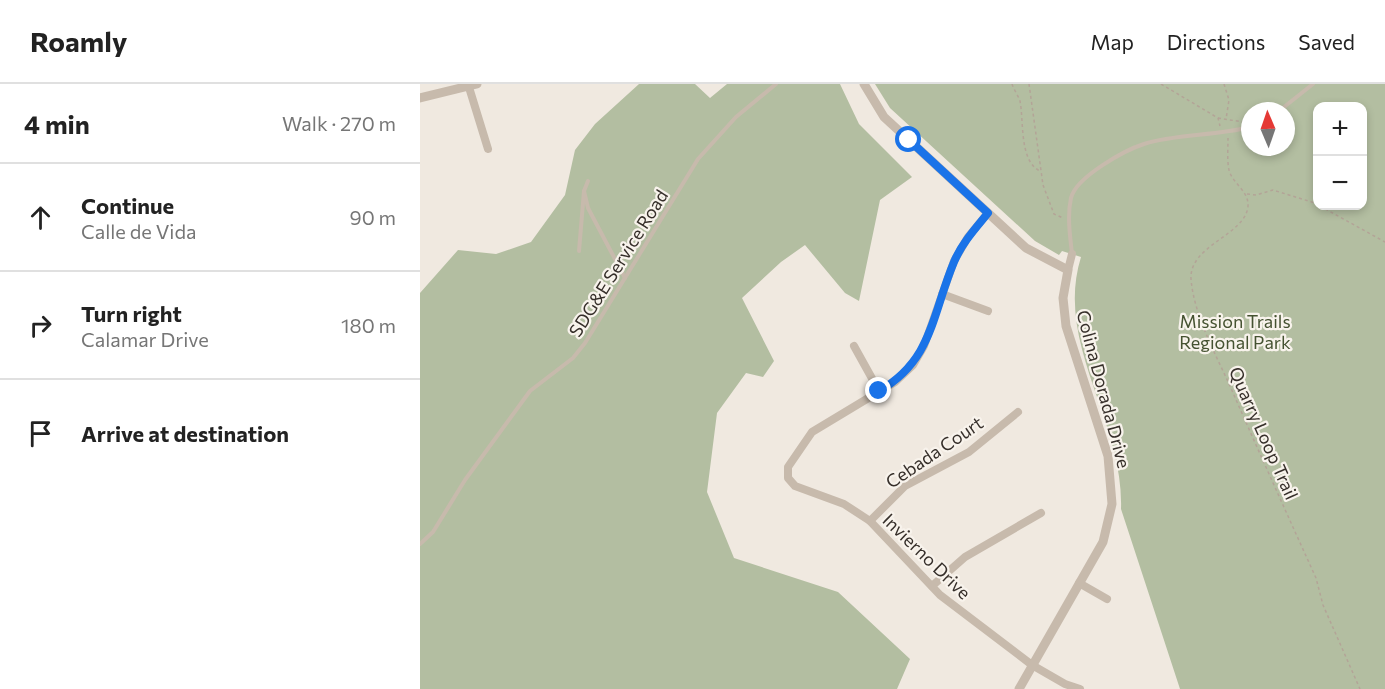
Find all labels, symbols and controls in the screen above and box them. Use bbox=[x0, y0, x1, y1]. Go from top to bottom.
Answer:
text: Roamly bbox=[30, 24, 127, 58]
text: Map bbox=[1091, 29, 1134, 54]
text: Directions bbox=[1167, 29, 1265, 54]
text: Saved bbox=[1298, 29, 1355, 54]
north arrow bbox=[1241, 102, 1295, 156]
map controls bbox=[1313, 102, 1367, 210]
button: + bbox=[1313, 102, 1367, 156]
text: 4 min bbox=[24, 108, 90, 139]
text: Walk · 270 m bbox=[282, 111, 396, 135]
route start bbox=[895, 126, 921, 152]
button: − bbox=[1313, 156, 1367, 210]
street label: SDG&E Service Road bbox=[564, 185, 672, 341]
text: Continue bbox=[81, 192, 174, 219]
icon: ahead bbox=[24, 201, 57, 234]
text: 90 m bbox=[350, 205, 396, 229]
text: Calle de Vida bbox=[81, 219, 197, 243]
text: Turn right bbox=[81, 300, 182, 327]
street label: Colina Dorada Drive bbox=[1072, 308, 1136, 470]
icon: right bbox=[24, 309, 57, 342]
park label: Mission Trails Regional Park bbox=[1179, 310, 1291, 353]
text: 180 m bbox=[341, 313, 396, 337]
text: Calamar Drive bbox=[81, 327, 209, 351]
street label: Quarry Loop Trail bbox=[1225, 363, 1303, 503]
route end bbox=[865, 377, 891, 403]
street label: Cebada Court bbox=[881, 411, 987, 493]
icon: arrive bbox=[24, 417, 57, 450]
text: Arrive at destination bbox=[81, 420, 289, 447]
street label: Invierno Drive bbox=[878, 509, 976, 603]

